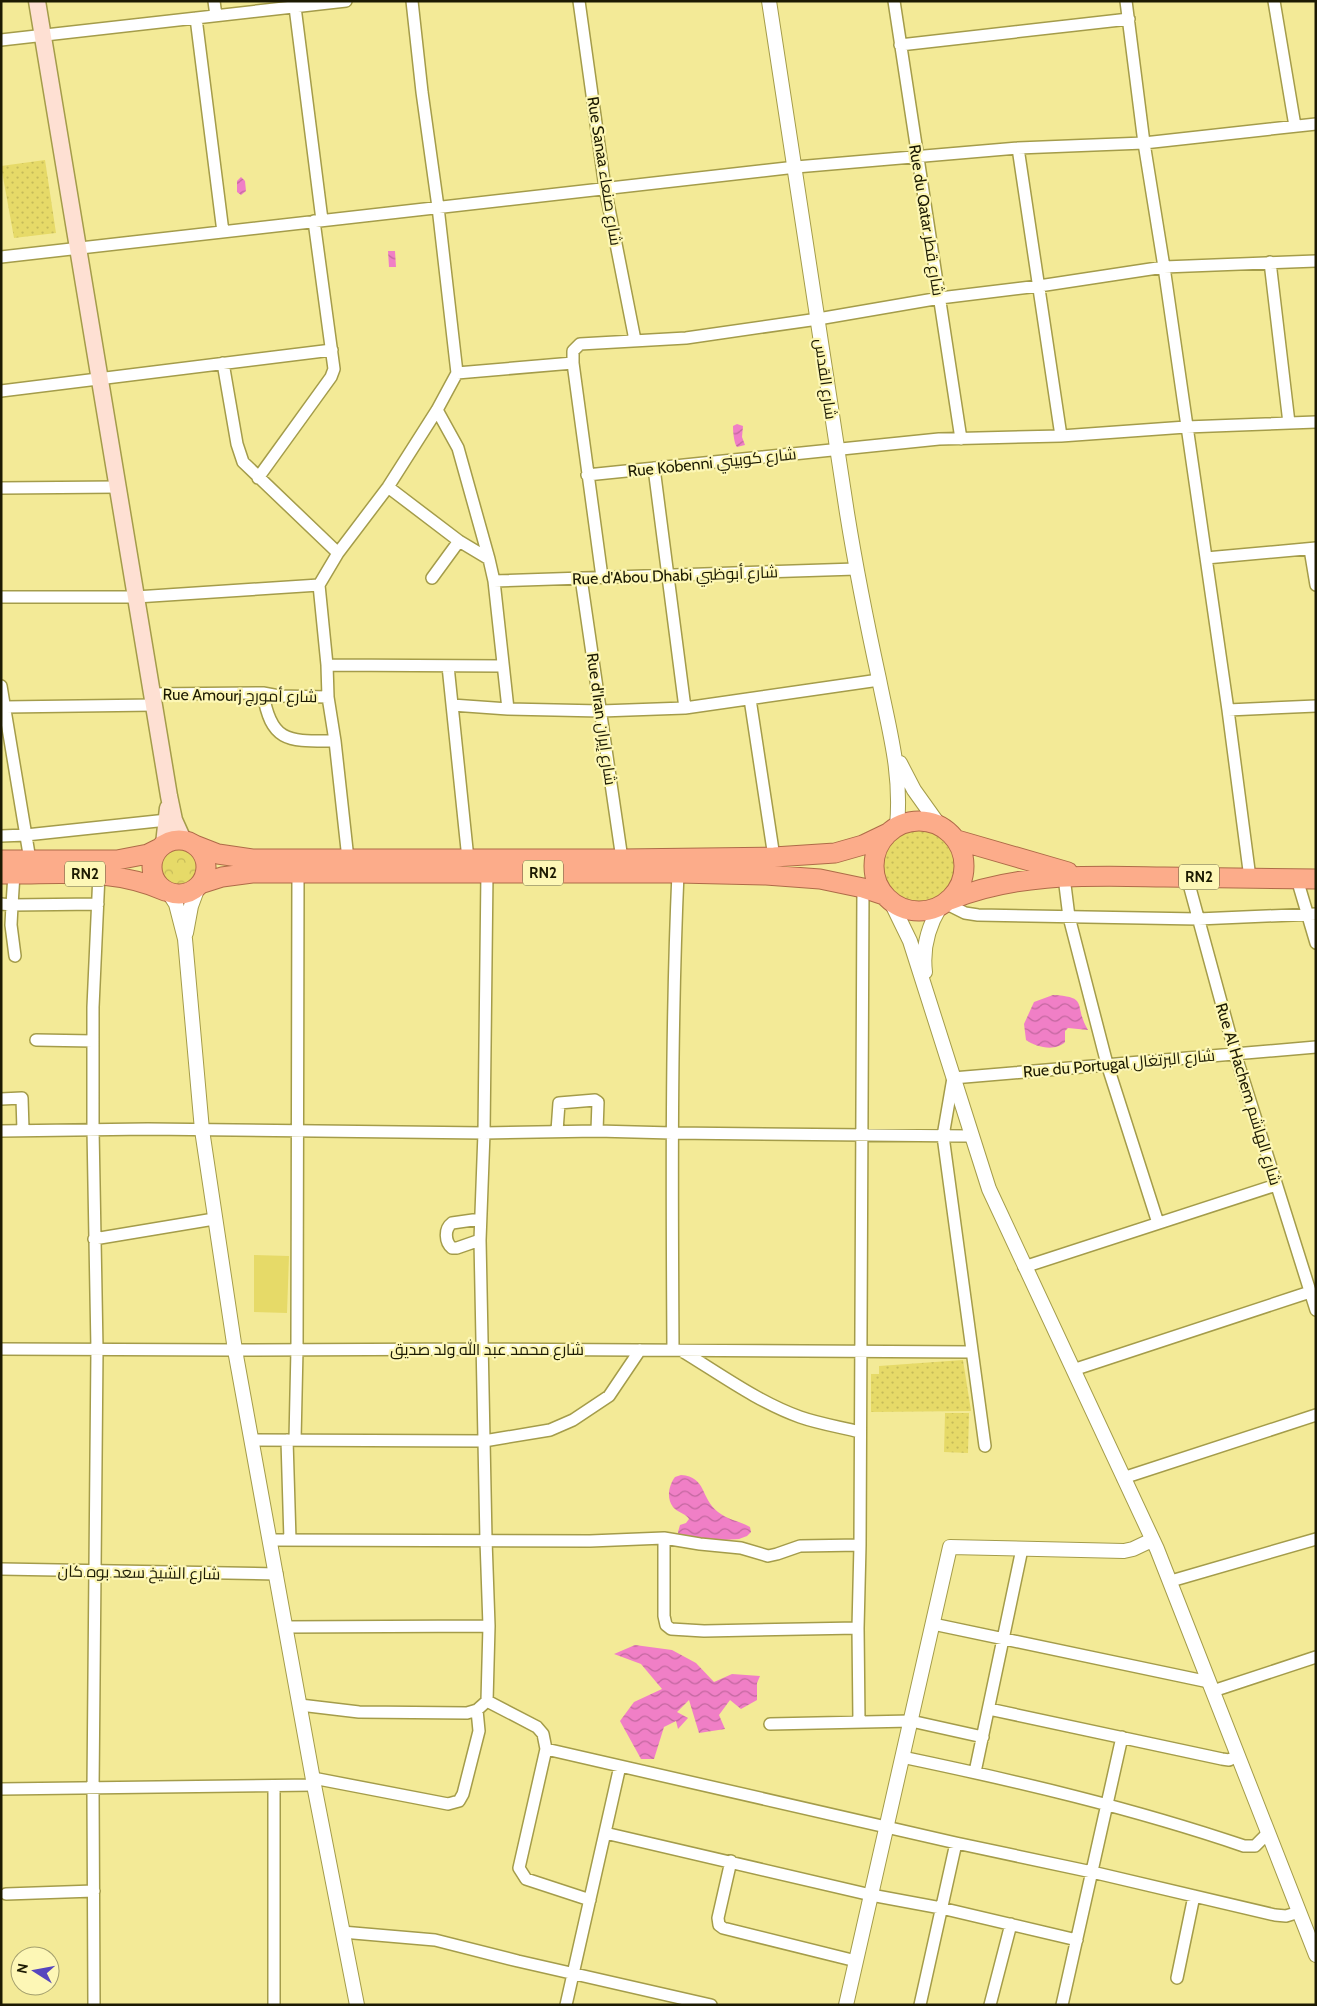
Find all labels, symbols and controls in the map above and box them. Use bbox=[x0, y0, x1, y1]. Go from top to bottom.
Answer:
street label: Rue Sanaa شارع صنعاء bbox=[581, 95, 626, 247]
street label: Rue du Qatar شارع قطر bbox=[903, 143, 948, 297]
street label: شارع القدس bbox=[808, 337, 841, 421]
street label: Rue Kobenni شارع كوبيني bbox=[627, 444, 798, 485]
street label: Rue d'Abou Dhabi شارع أبوظبي bbox=[572, 562, 778, 593]
street label: Rue d'Iran شارع إيران bbox=[581, 652, 620, 787]
street label: Rue Amourj شارع أمورج bbox=[162, 685, 317, 708]
road number: RN2 bbox=[523, 860, 563, 886]
road number: RN2 bbox=[65, 862, 105, 886]
road number: RN2 bbox=[1179, 864, 1219, 890]
street label: Rue Al Hachem شارع الهاشم bbox=[1210, 1001, 1285, 1188]
street label: Rue du Portugal شارع البرتغال bbox=[1022, 1046, 1216, 1083]
street label: شارع محمد عبد الله ولد صديق bbox=[390, 1339, 584, 1361]
street label: شارع الشيخ سعد بوه كان bbox=[57, 1562, 221, 1585]
north arrow bbox=[10, 1946, 60, 1996]
text: N bbox=[12, 1962, 32, 1975]

